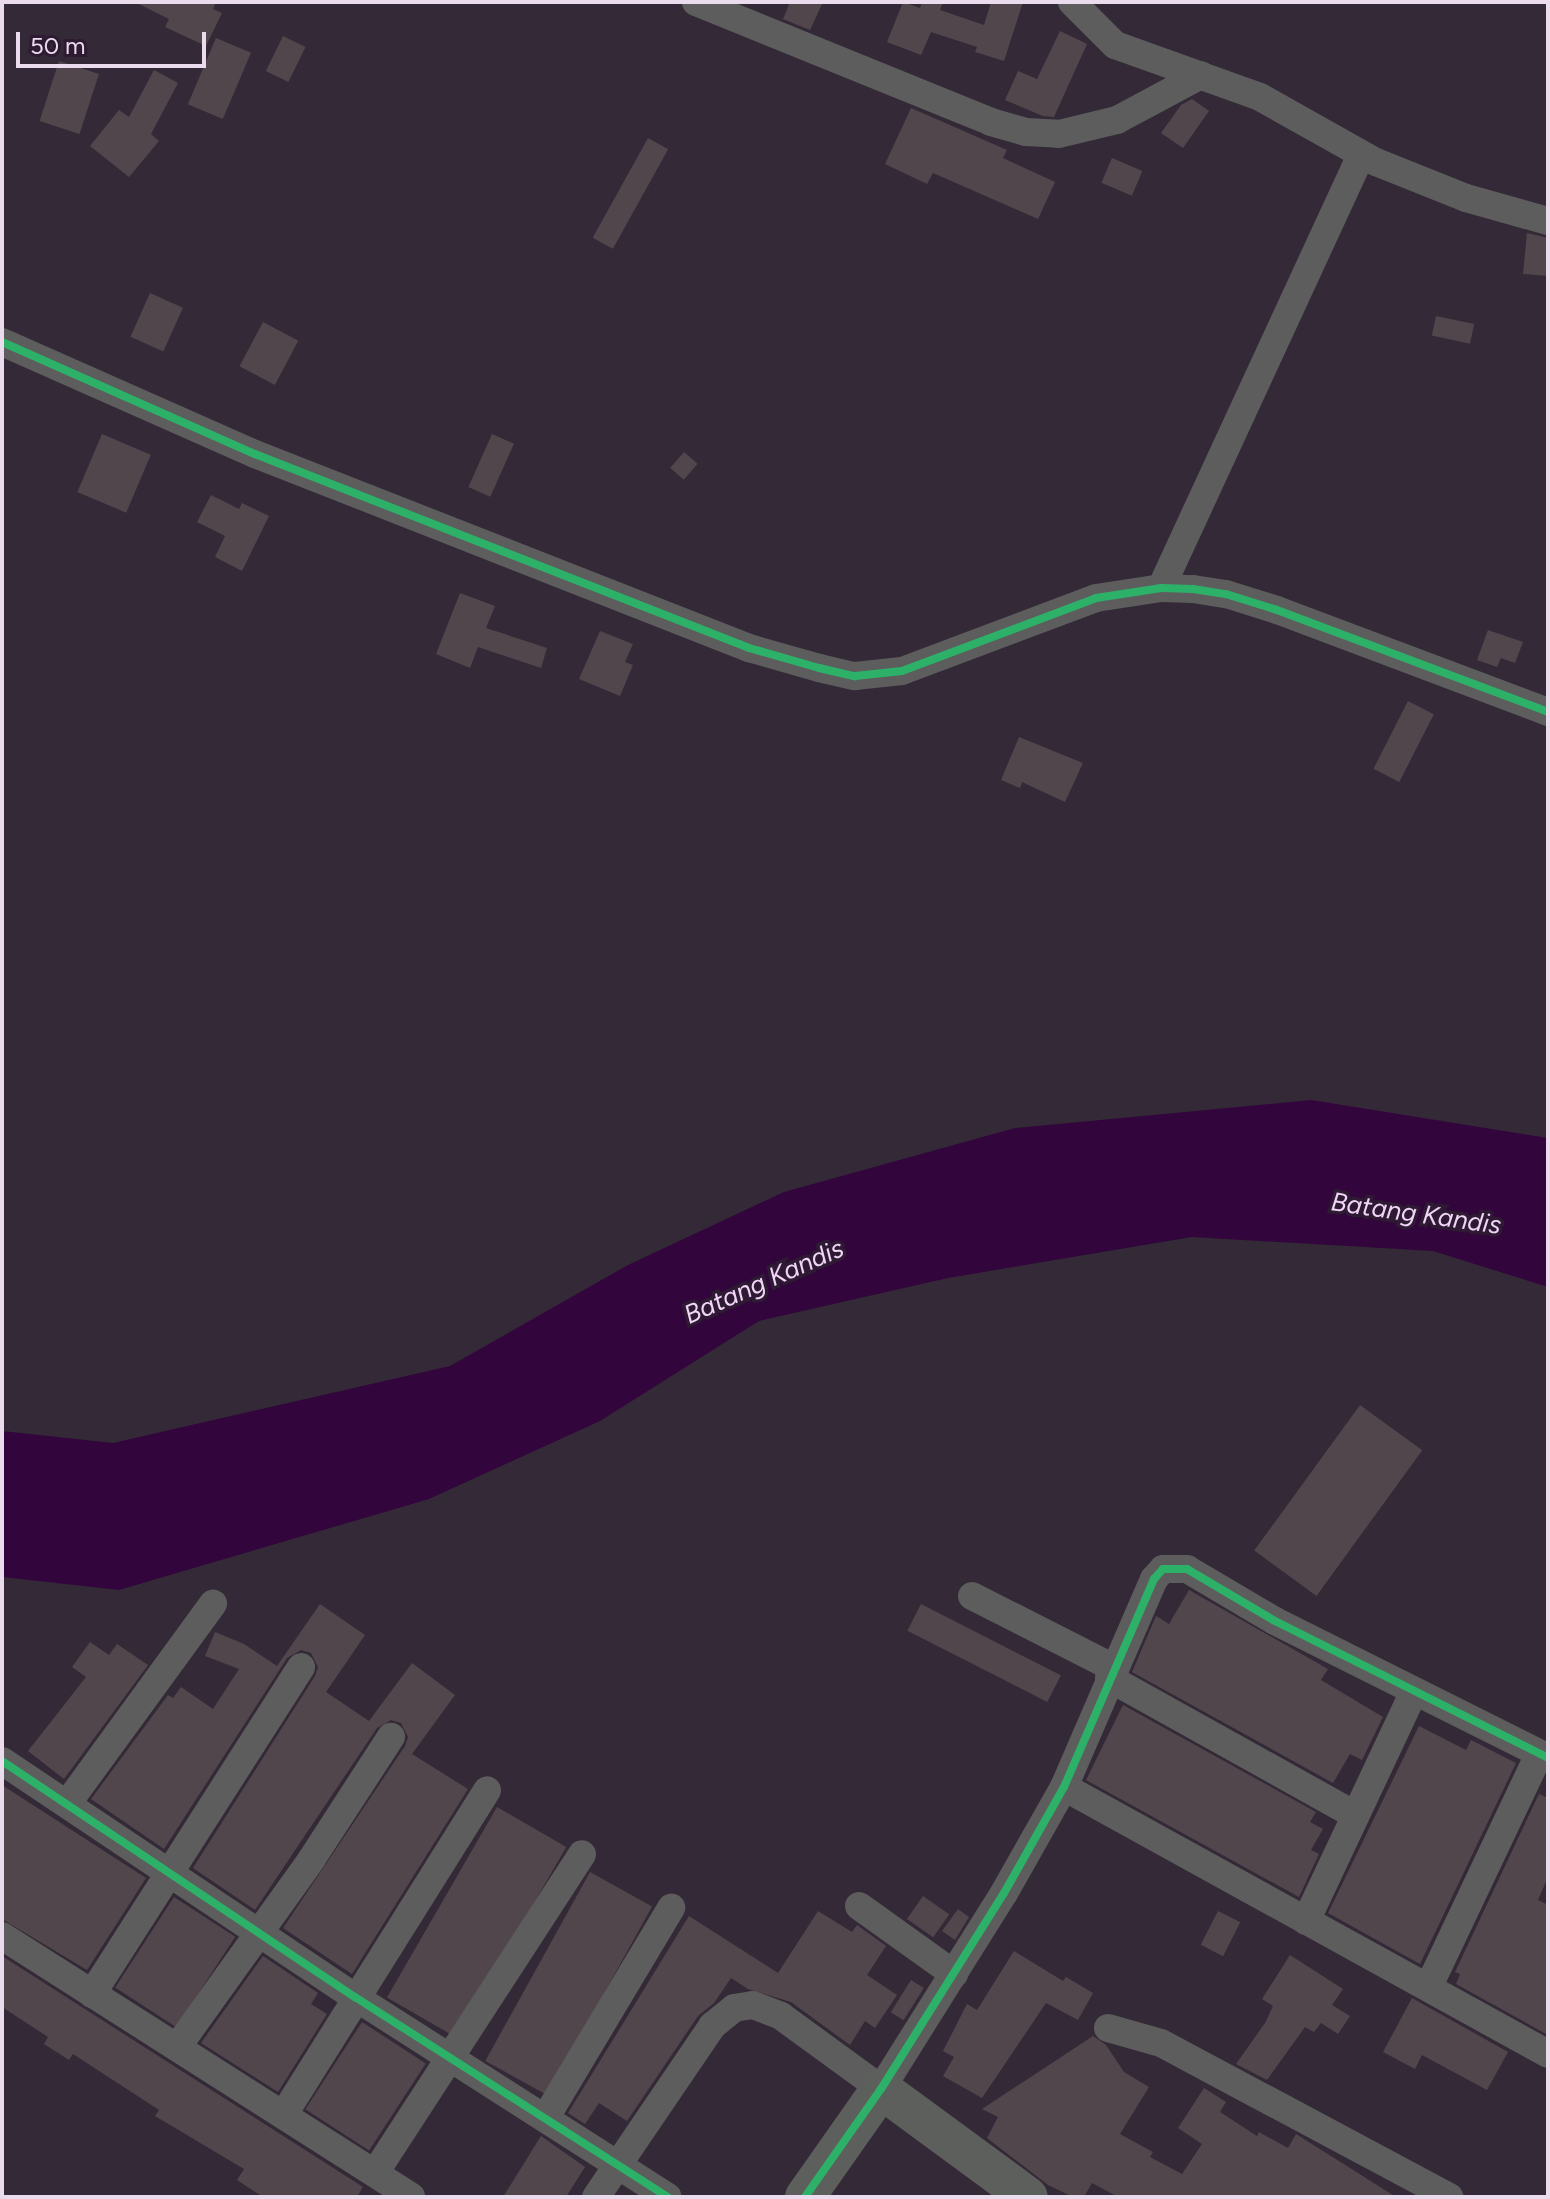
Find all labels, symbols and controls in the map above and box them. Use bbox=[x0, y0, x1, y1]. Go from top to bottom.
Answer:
scale bar bbox=[20, 16, 210, 66]
text: 50 m bbox=[30, 31, 86, 60]
water label: Batang Kandis bbox=[1329, 1187, 1503, 1241]
water label: Batang Kandis bbox=[679, 1233, 849, 1331]

